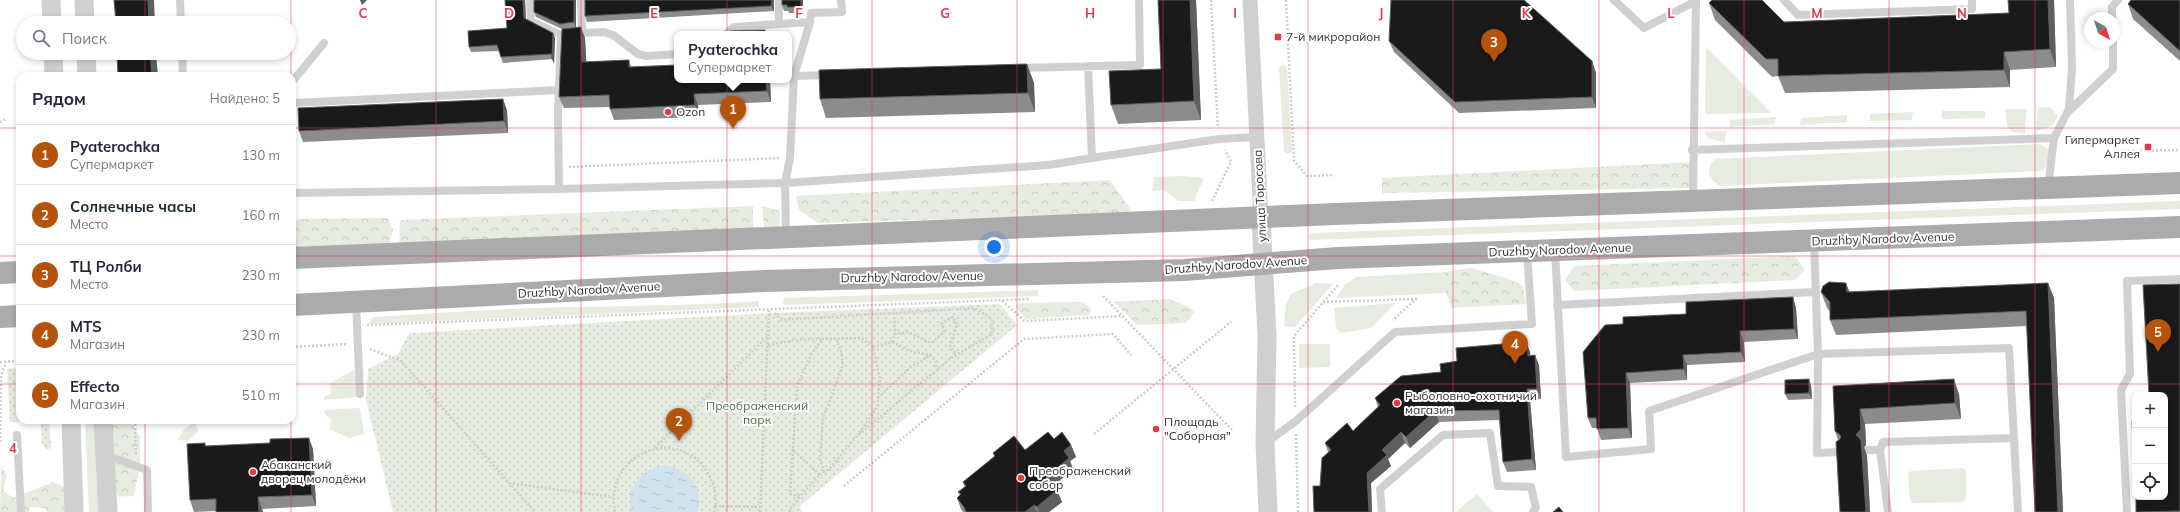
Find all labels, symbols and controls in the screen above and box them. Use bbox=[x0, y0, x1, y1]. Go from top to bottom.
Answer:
text: C bbox=[359, 5, 368, 21]
text: D bbox=[504, 5, 514, 21]
text: E bbox=[650, 5, 658, 21]
text: F bbox=[795, 5, 803, 21]
text: G bbox=[940, 5, 950, 21]
text: H bbox=[1085, 5, 1095, 21]
text: I bbox=[1233, 5, 1237, 21]
text: J bbox=[1379, 5, 1383, 21]
text: K bbox=[1522, 5, 1532, 21]
text: L bbox=[1667, 5, 1675, 21]
text: M bbox=[1811, 5, 1823, 21]
text: N bbox=[1957, 5, 1967, 21]
north arrow bbox=[2084, 12, 2120, 48]
search box bbox=[16, 16, 296, 60]
icon: search bbox=[30, 27, 52, 49]
text: Поиск bbox=[62, 29, 107, 48]
place label: 7-й микрорайон bbox=[1286, 29, 1381, 44]
pin: 3 bbox=[1481, 29, 1507, 62]
popup bbox=[674, 31, 792, 83]
marker: 7-й микрорайон bbox=[1273, 32, 1283, 42]
text: Pyaterochka bbox=[688, 40, 778, 59]
text: Супермаркет bbox=[688, 59, 771, 75]
text: Рядом bbox=[32, 88, 86, 109]
text: Найдено: 5 bbox=[210, 90, 280, 106]
pin: 1 bbox=[720, 96, 746, 129]
place label: Ozon bbox=[676, 104, 705, 119]
marker: Ozon bbox=[663, 107, 673, 117]
place label: Гипермаркет Аллея bbox=[2065, 132, 2141, 161]
text: Pyaterochka bbox=[70, 137, 160, 156]
marker: Гипермаркет Аллея bbox=[2143, 142, 2153, 152]
text: 1 bbox=[41, 147, 49, 163]
text: 130 m bbox=[242, 147, 280, 163]
street label: улица Торосова bbox=[1250, 149, 1269, 243]
text: Супермаркет bbox=[70, 156, 153, 172]
text: Солнечные часы bbox=[70, 197, 196, 216]
text: 2 bbox=[41, 207, 49, 223]
text: 160 m bbox=[242, 207, 280, 223]
text: Место bbox=[70, 216, 108, 232]
street label: Druzhby Narodov Avenue bbox=[1811, 229, 1955, 248]
your location bbox=[984, 237, 1004, 257]
street label: Druzhby Narodov Avenue bbox=[1488, 240, 1632, 259]
street label: Druzhby Narodov Avenue bbox=[1164, 252, 1308, 277]
text: ТЦ Ролби bbox=[70, 257, 142, 276]
text: 3 bbox=[41, 267, 49, 283]
text: 230 m bbox=[242, 267, 280, 283]
street label: Druzhby Narodov Avenue bbox=[841, 268, 983, 285]
text: Место bbox=[70, 276, 108, 292]
street label: Druzhby Narodov Avenue bbox=[517, 278, 661, 301]
text: MTS bbox=[70, 317, 102, 336]
pin: 5 bbox=[2145, 319, 2171, 352]
text: 4 bbox=[41, 327, 49, 343]
text: 230 m bbox=[242, 327, 280, 343]
pin: 4 bbox=[1502, 331, 1528, 364]
text: Магазин bbox=[70, 336, 125, 352]
text: Effecto bbox=[70, 377, 120, 396]
text: 5 bbox=[41, 387, 49, 403]
text: 510 m bbox=[242, 387, 280, 403]
place label: Рыболовно-охотничий магазин bbox=[1405, 388, 1537, 417]
map controls bbox=[2132, 392, 2168, 500]
button: + bbox=[2132, 392, 2168, 428]
text: Магазин bbox=[70, 396, 125, 412]
park label: Преображенский парк bbox=[706, 398, 808, 427]
marker: Рыболовно-охотничий магазин bbox=[1392, 398, 1402, 408]
pin: 2 bbox=[666, 408, 692, 441]
place label: Площадь "Соборная" bbox=[1164, 414, 1231, 443]
marker: Площадь "Соборная" bbox=[1151, 424, 1161, 434]
button: − bbox=[2132, 428, 2168, 464]
text: 4 bbox=[9, 440, 17, 456]
place label: Абаканский дворец молодёжи bbox=[261, 457, 366, 486]
place label: Преображенский собор bbox=[1029, 463, 1131, 492]
button: locate bbox=[2132, 464, 2168, 500]
marker: Абаканский дворец молодёжи bbox=[248, 467, 258, 477]
marker: Преображенский собор bbox=[1016, 473, 1026, 483]

